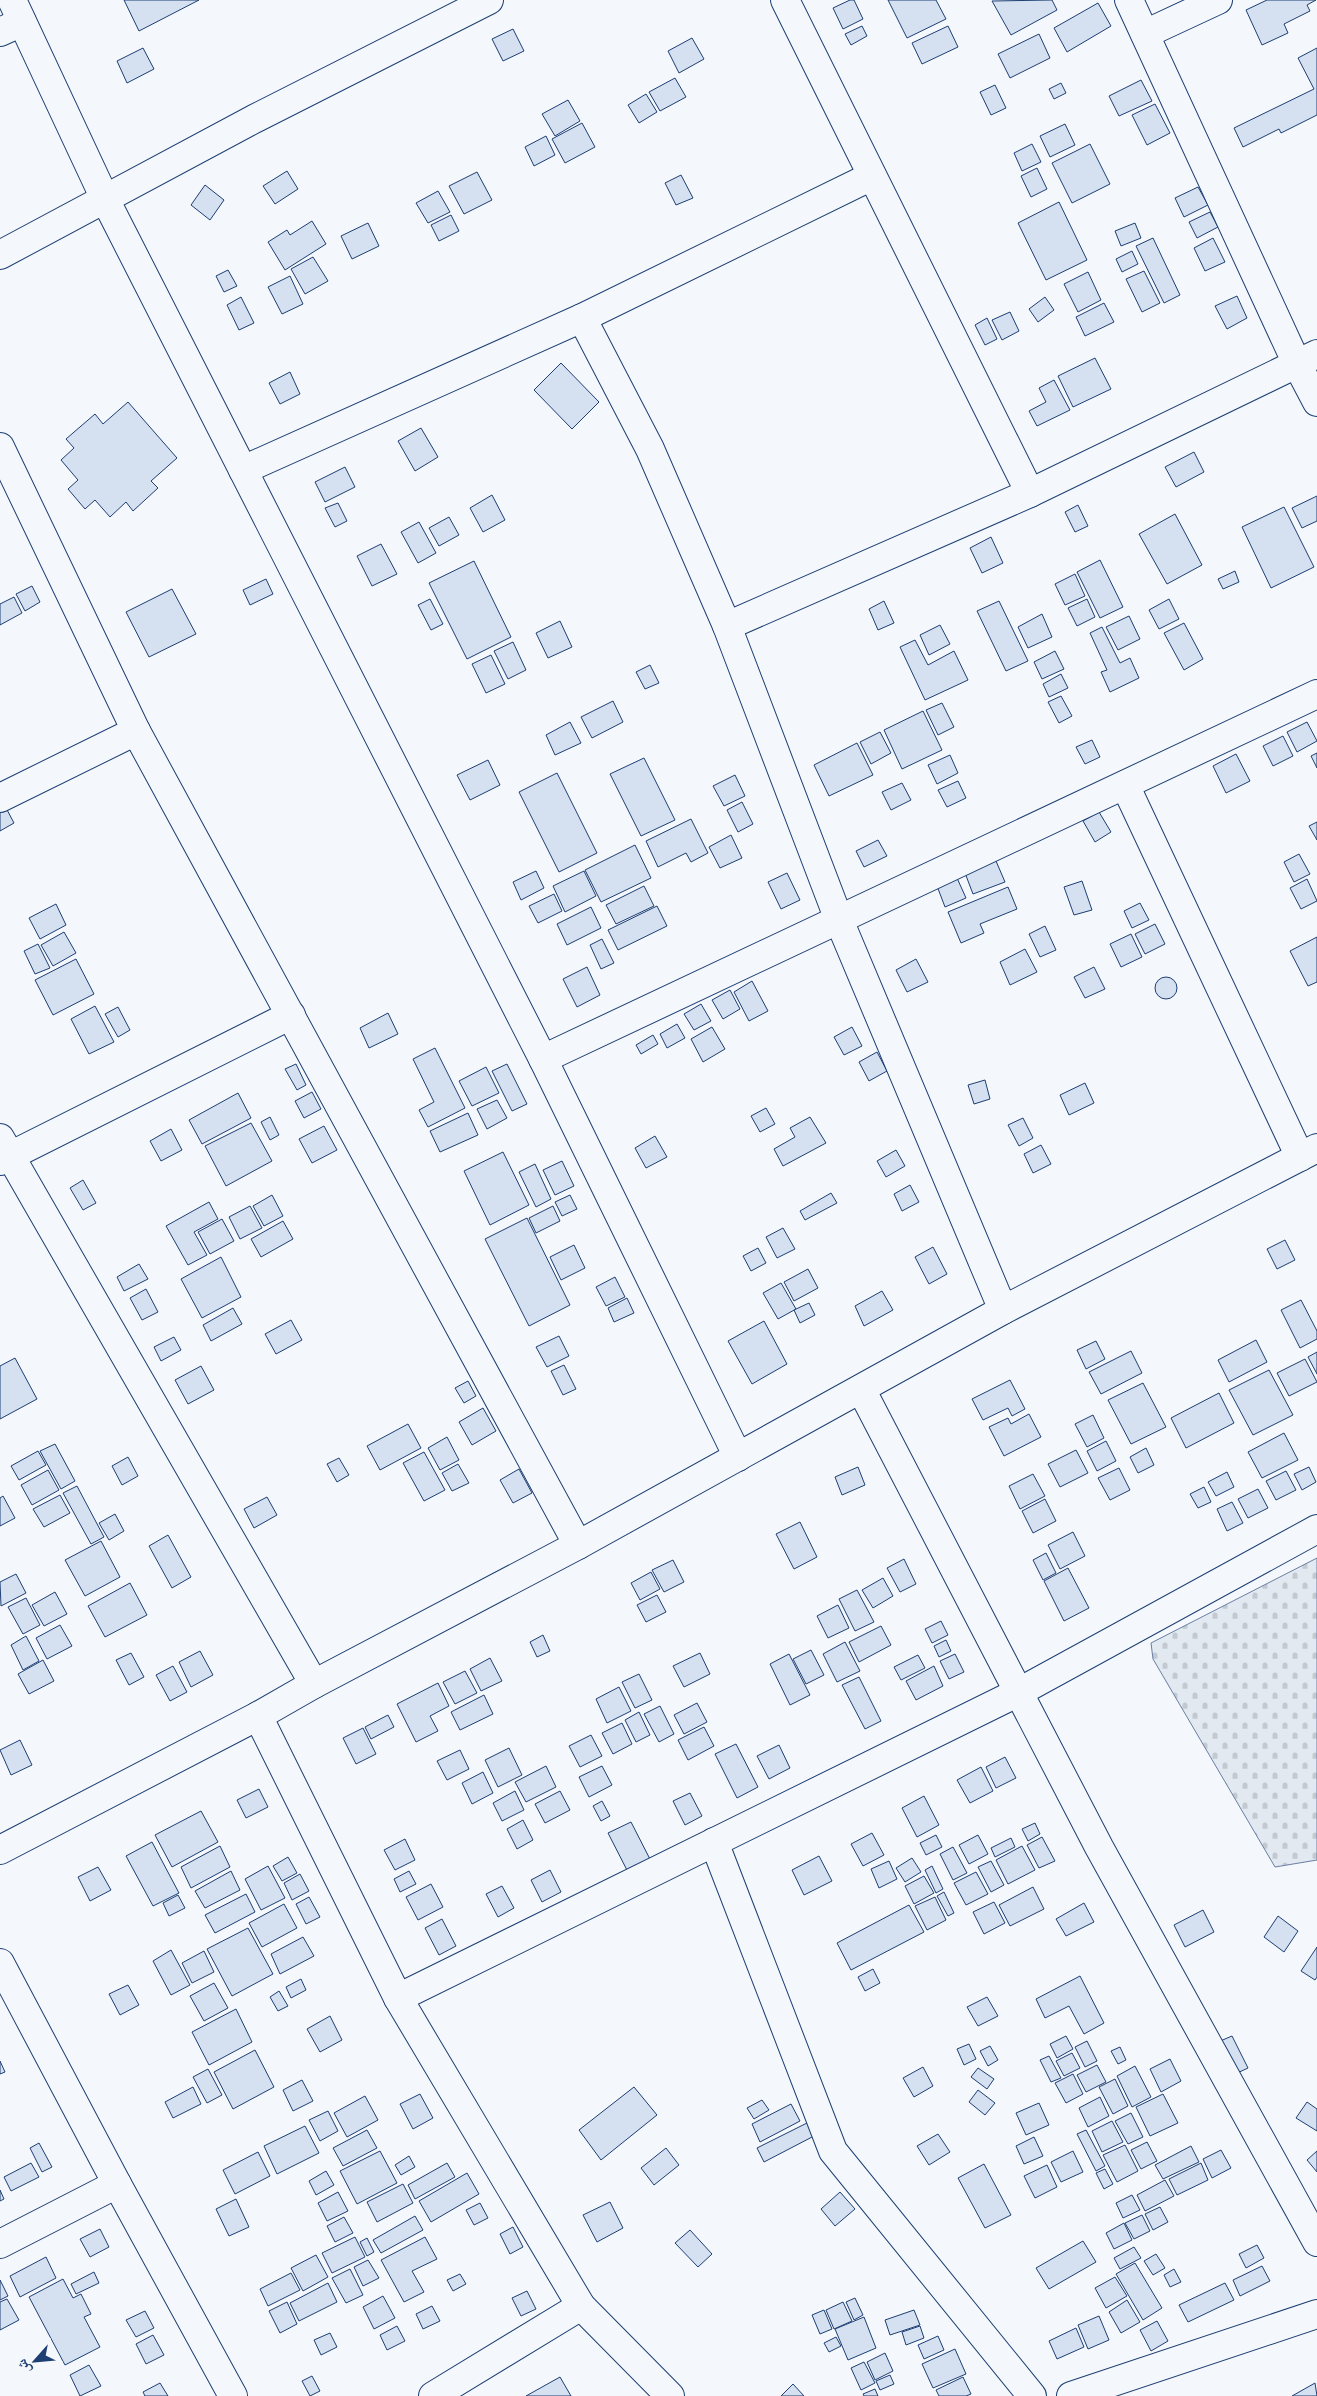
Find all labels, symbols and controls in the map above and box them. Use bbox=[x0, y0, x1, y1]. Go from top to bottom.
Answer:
north arrow bbox=[10, 2336, 60, 2386]
text: ش bbox=[12, 2356, 35, 2378]

